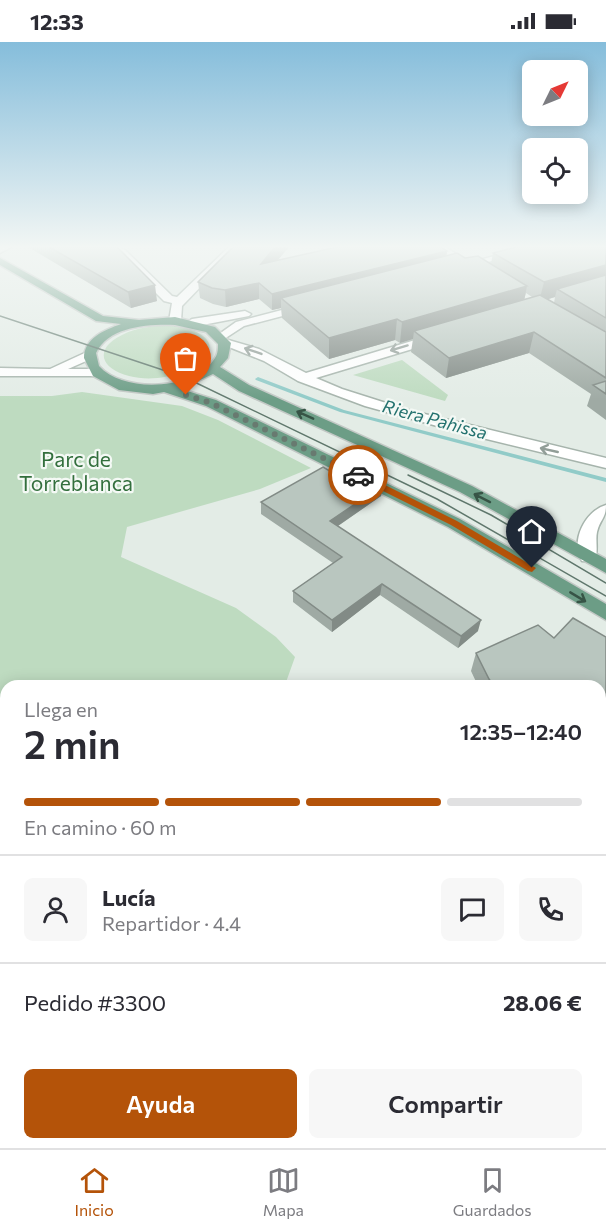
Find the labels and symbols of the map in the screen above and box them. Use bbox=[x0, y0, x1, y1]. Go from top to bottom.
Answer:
north arrow bbox=[522, 60, 588, 126]
pin bbox=[160, 333, 211, 395]
one-way arrow bbox=[390, 343, 409, 354]
one-way arrow bbox=[244, 344, 262, 355]
water label: Riera Pahissa bbox=[380, 394, 490, 444]
one-way arrow bbox=[297, 408, 315, 420]
one-way arrow bbox=[540, 443, 559, 455]
courier bbox=[328, 445, 388, 505]
park label: Parc de Torreblanca bbox=[19, 446, 133, 495]
one-way arrow bbox=[473, 491, 491, 503]
pin bbox=[506, 506, 557, 568]
one-way arrow bbox=[569, 591, 586, 603]

